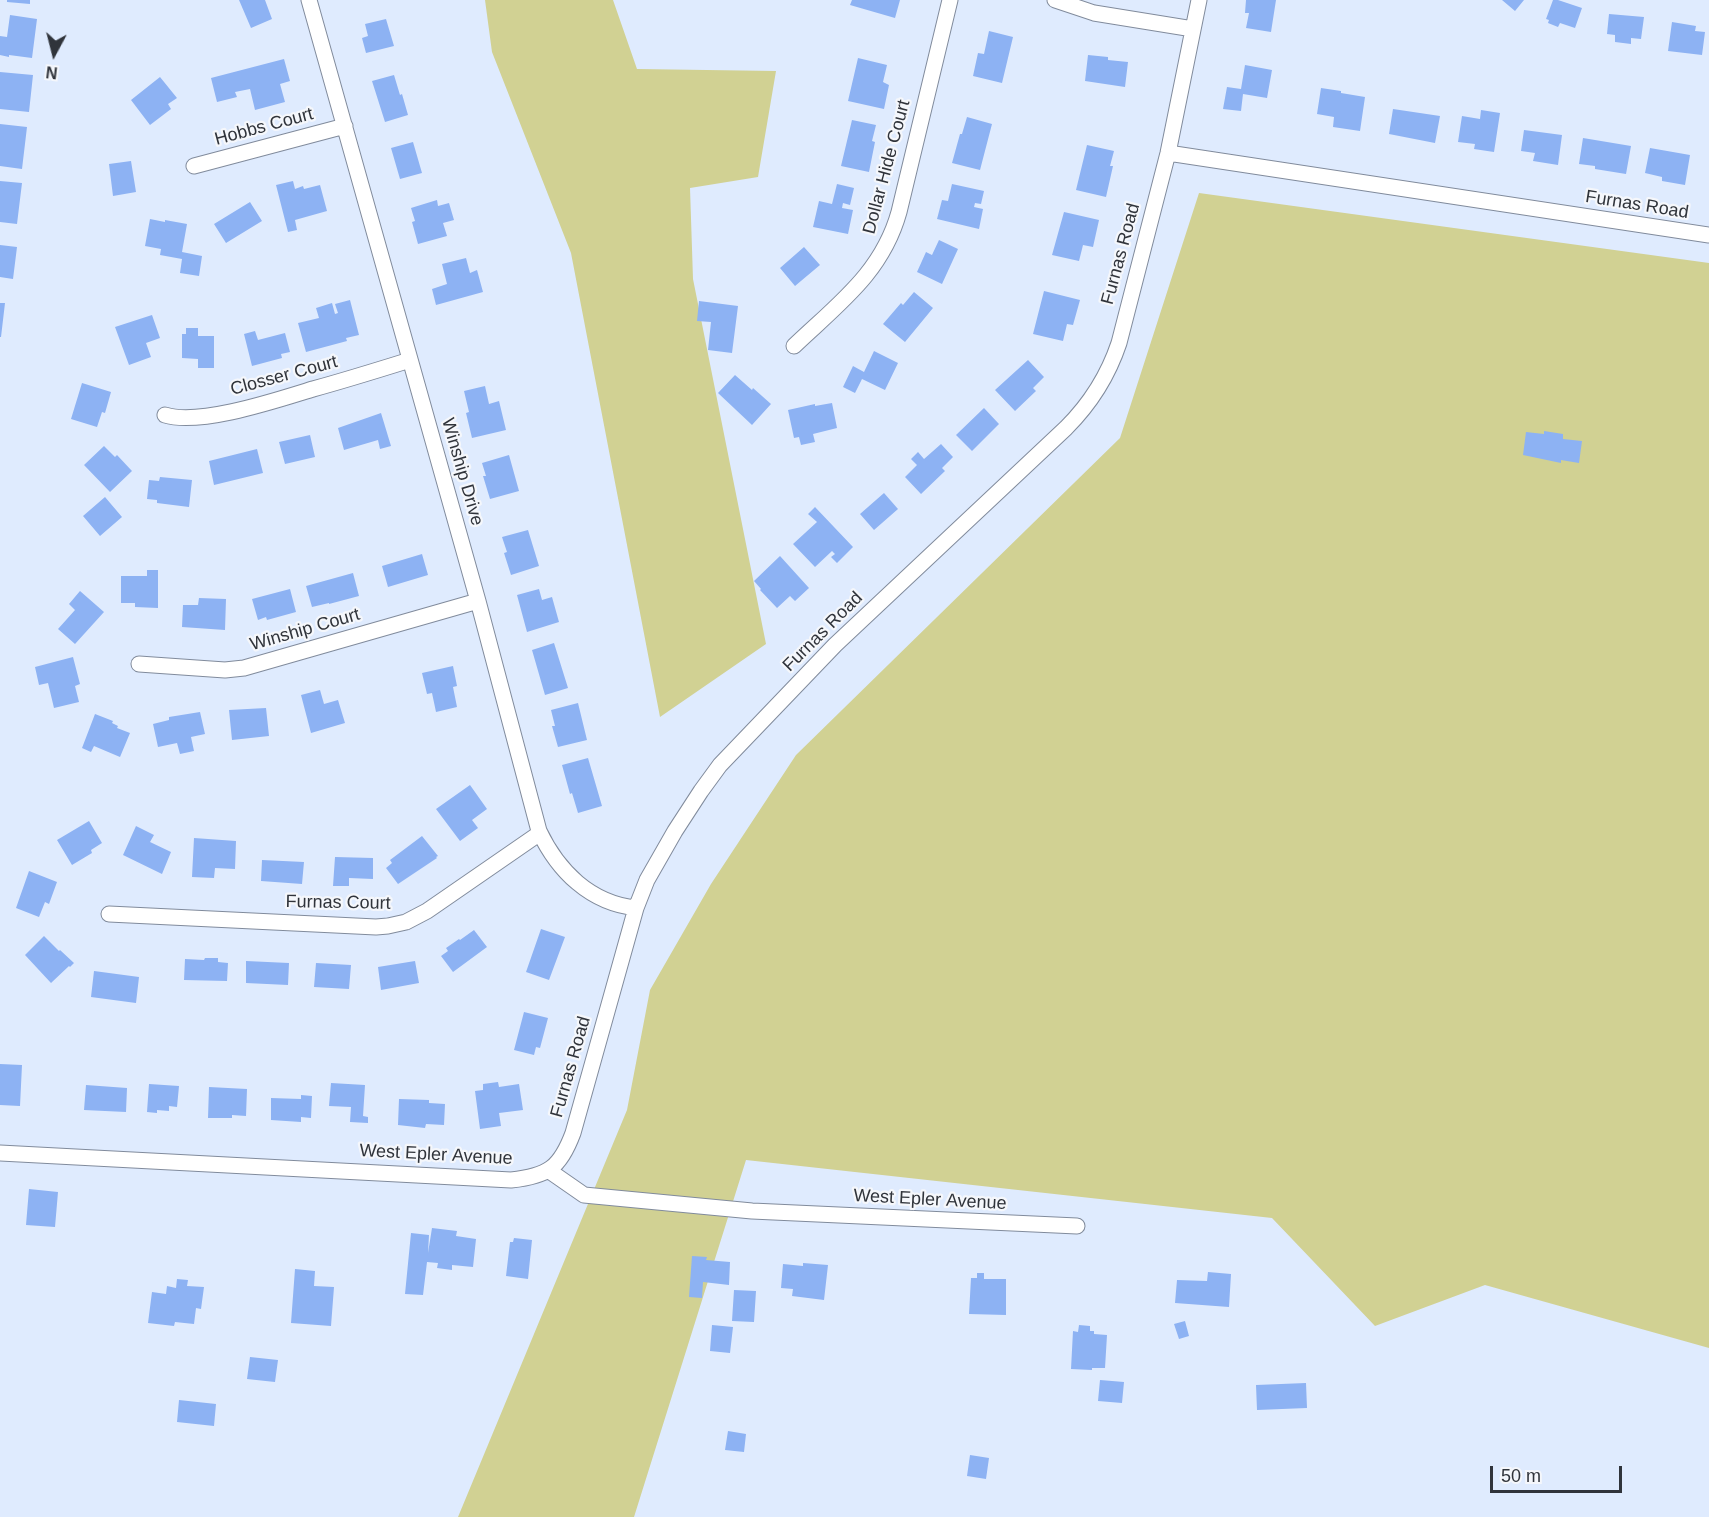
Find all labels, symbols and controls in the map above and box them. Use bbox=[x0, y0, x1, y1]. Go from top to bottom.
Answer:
north arrow bbox=[24, 24, 84, 84]
text: N bbox=[45, 63, 59, 82]
street label: Dollar Hide Court bbox=[859, 98, 915, 236]
street label: Hobbs Court bbox=[212, 103, 316, 151]
street label: Furnas Road bbox=[1584, 186, 1690, 224]
street label: Furnas Road bbox=[1097, 201, 1145, 307]
street label: Closser Court bbox=[228, 351, 340, 401]
street label: Winship Drive bbox=[436, 416, 488, 528]
street label: Furnas Road bbox=[779, 588, 867, 676]
street label: Winship Court bbox=[248, 604, 362, 656]
street label: Furnas Court bbox=[285, 891, 391, 915]
street label: Furnas Road bbox=[546, 1014, 596, 1120]
street label: West Epler Avenue bbox=[359, 1140, 513, 1170]
street label: West Epler Avenue bbox=[853, 1185, 1007, 1215]
scale bar bbox=[1493, 1454, 1625, 1492]
text: 50 m bbox=[1501, 1466, 1541, 1486]

